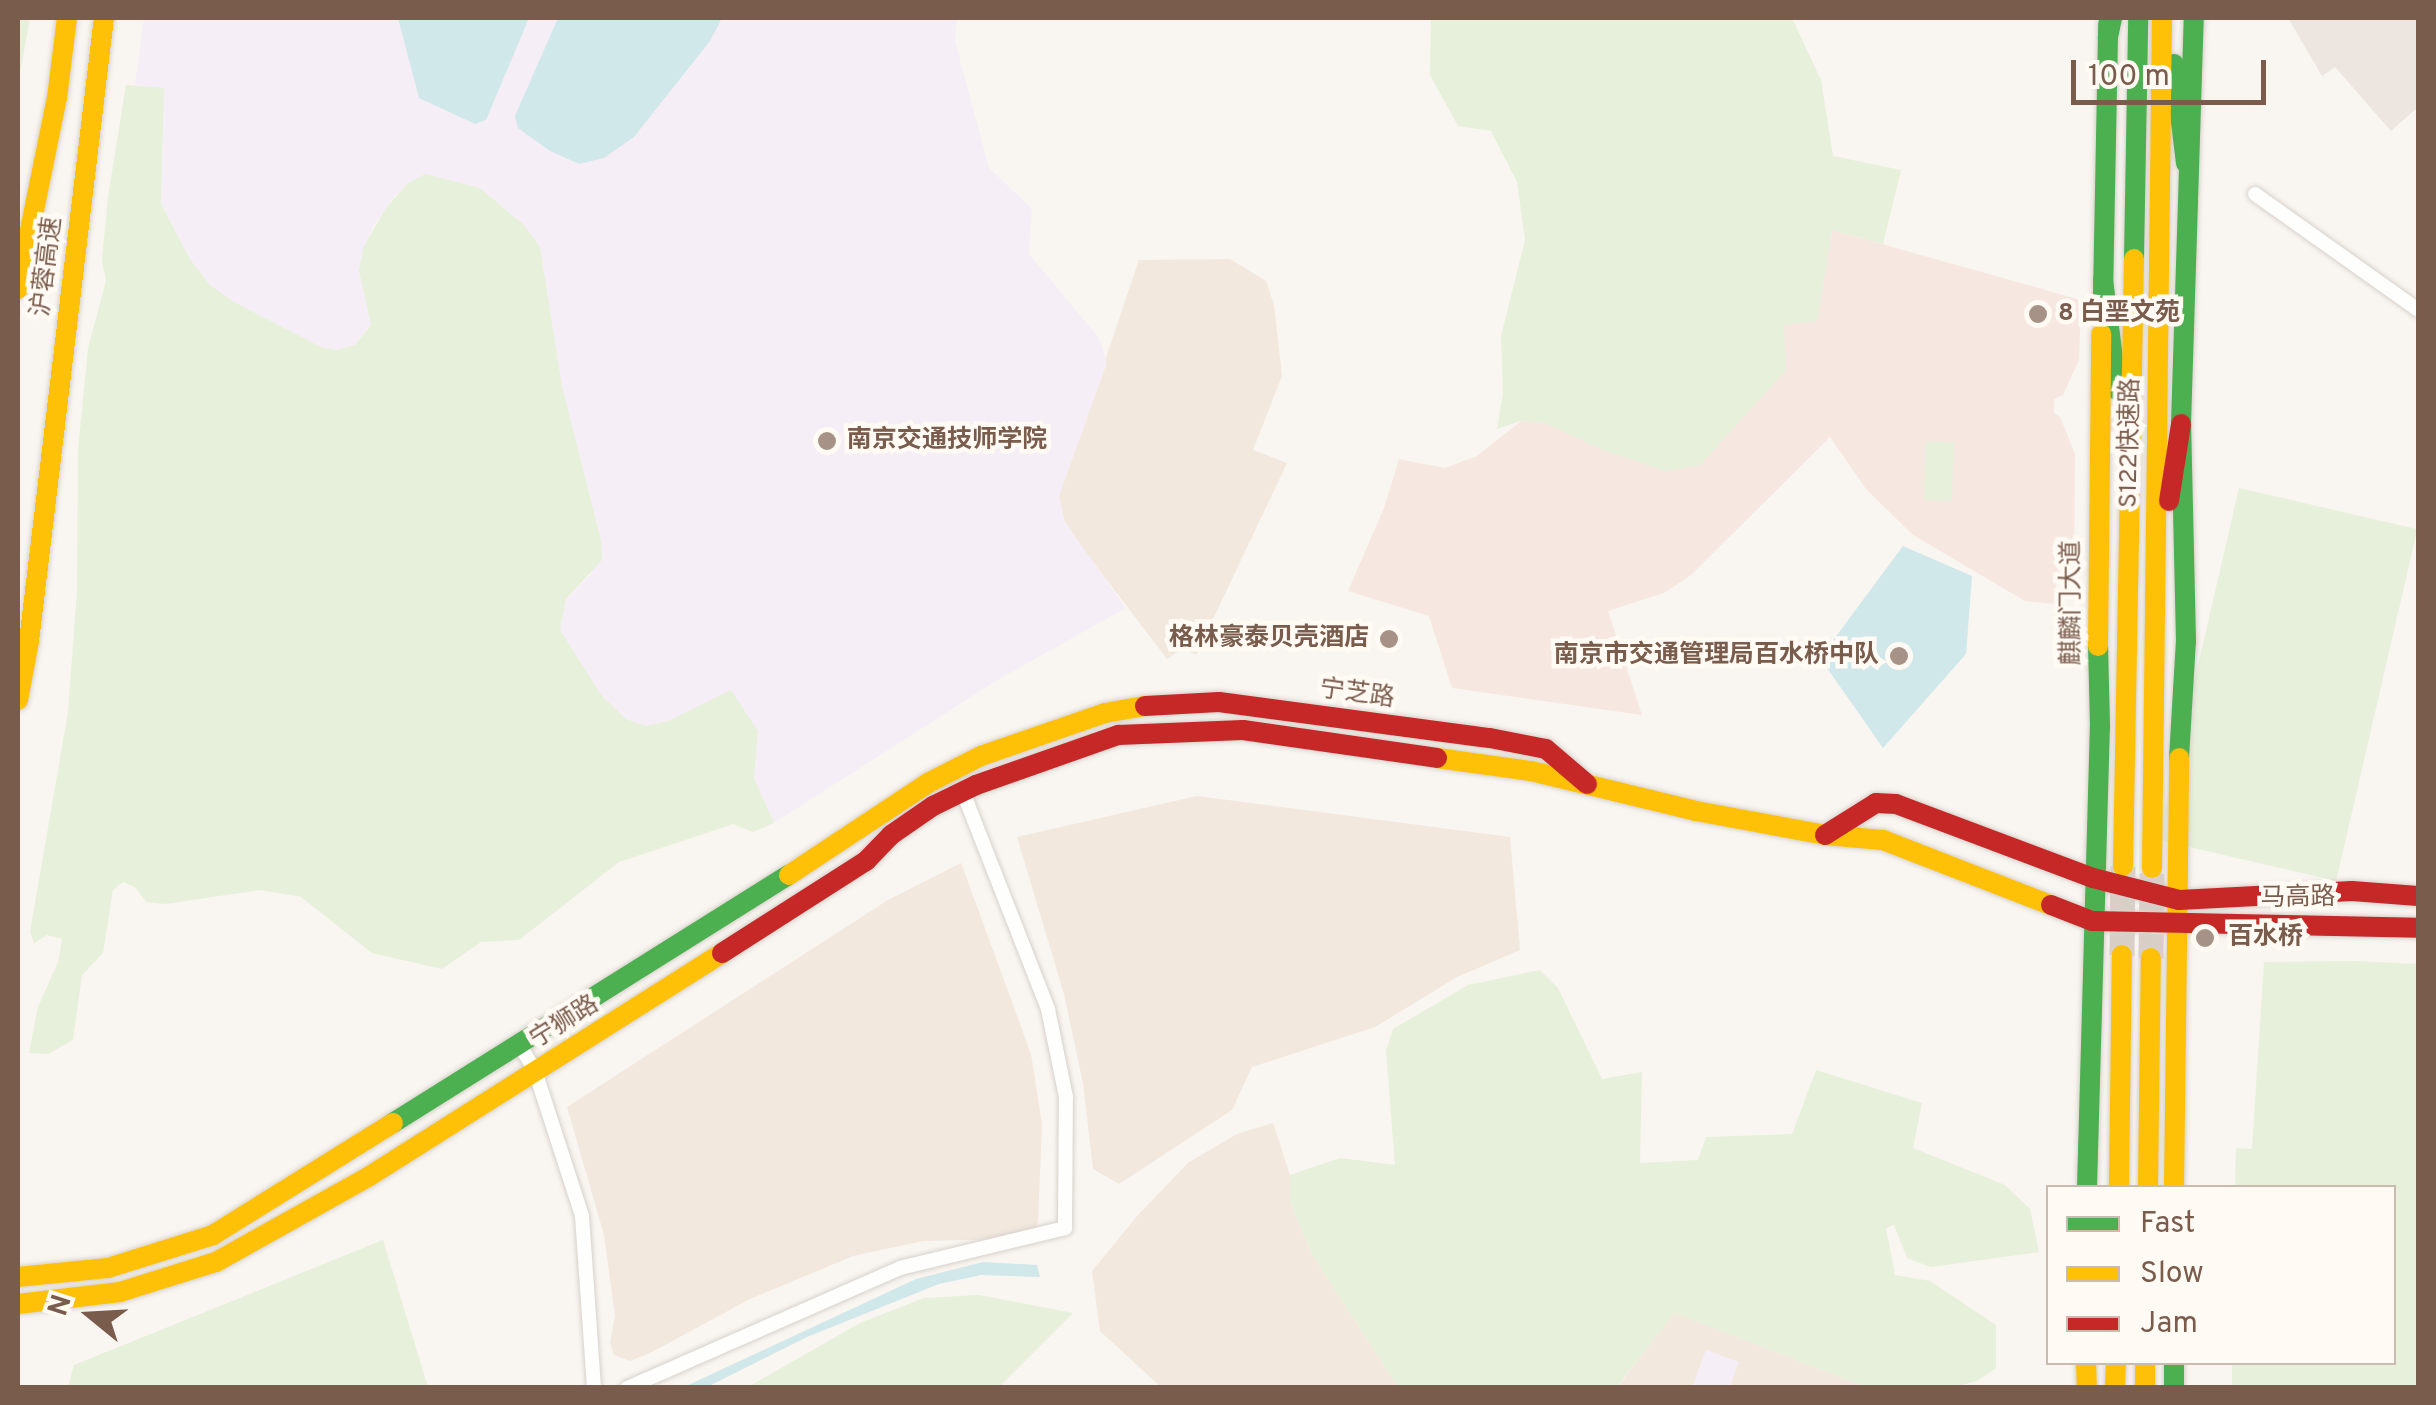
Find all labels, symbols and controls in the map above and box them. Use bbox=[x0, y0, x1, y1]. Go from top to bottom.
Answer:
scale bar bbox=[2076, 40, 2271, 102]
text: 100 m bbox=[2088, 59, 2170, 96]
street label: 沪蓉高速 bbox=[27, 216, 69, 318]
place label: 8 白垩文苑 bbox=[2058, 299, 2180, 329]
marker: 8 白垩文苑 bbox=[2027, 303, 2049, 325]
street label: S122快速路 bbox=[2115, 378, 2147, 508]
place label: 南京交通技师学院 bbox=[847, 426, 1047, 456]
marker: 南京交通技师学院 bbox=[816, 430, 838, 452]
street label: 麒麟门大道 bbox=[2058, 541, 2088, 665]
place label: 格林豪泰贝壳酒店 bbox=[1169, 624, 1369, 654]
marker: 格林豪泰贝壳酒店 bbox=[1378, 628, 1400, 650]
place label: 南京市交通管理局百水桥中队 bbox=[1554, 641, 1879, 671]
marker: 南京市交通管理局百水桥中队 bbox=[1888, 645, 1910, 667]
street label: 宁芝路 bbox=[1318, 675, 1396, 715]
street label: 马高路 bbox=[2260, 883, 2336, 915]
place label: 百水桥 bbox=[2228, 923, 2303, 953]
marker: 百水桥 bbox=[2192, 925, 2218, 951]
street label: 宁狮路 bbox=[525, 990, 605, 1056]
legend bbox=[2046, 1185, 2396, 1365]
text: Fast bbox=[2140, 1206, 2195, 1243]
text: Slow bbox=[2140, 1256, 2204, 1293]
north arrow bbox=[40, 1265, 140, 1365]
text: N bbox=[41, 1291, 82, 1321]
text: Jam bbox=[2140, 1306, 2198, 1343]

